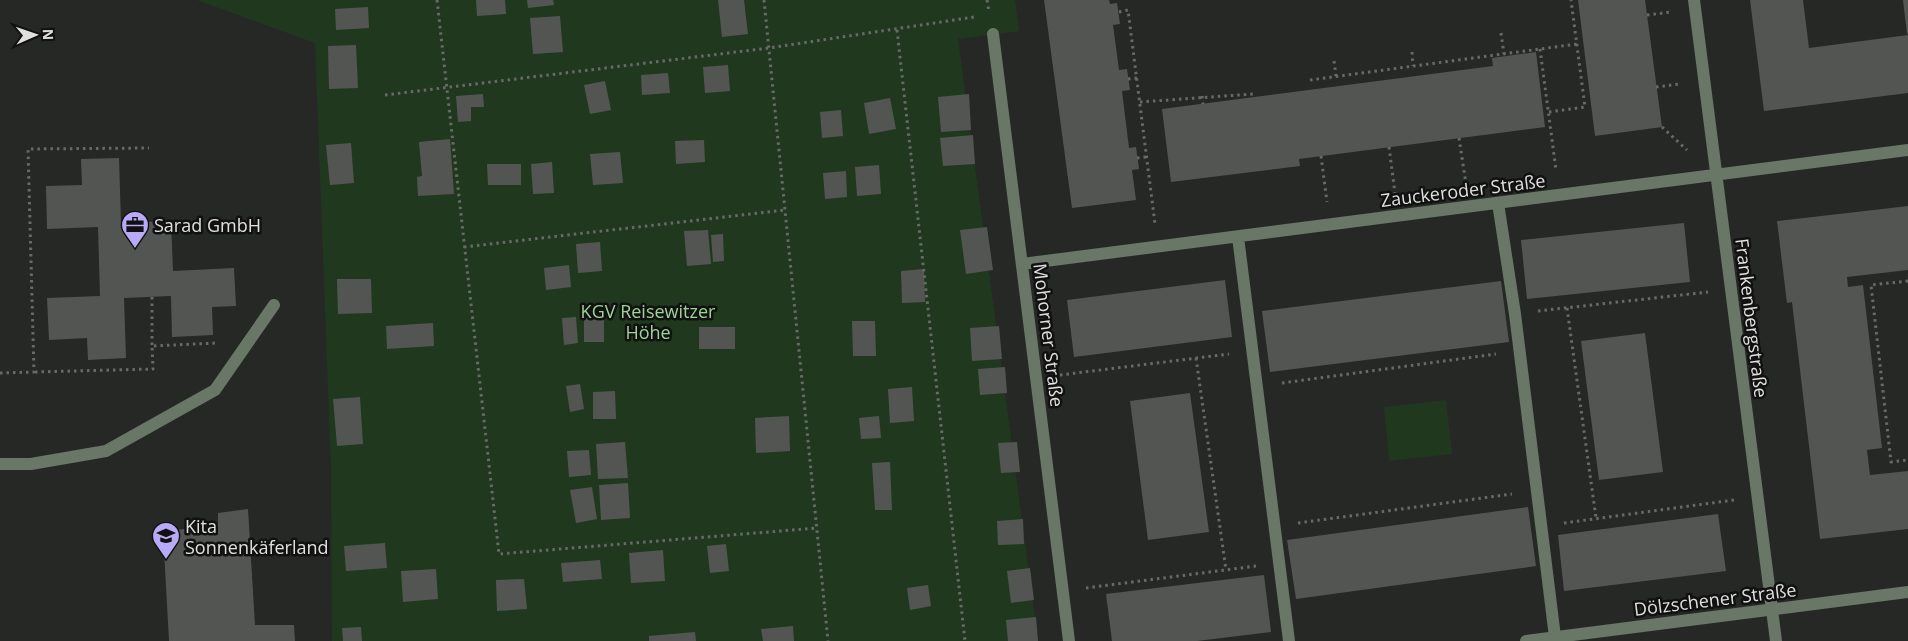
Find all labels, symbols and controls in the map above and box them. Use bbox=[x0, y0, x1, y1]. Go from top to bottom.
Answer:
north arrow bbox=[10, 10, 60, 60]
text: N bbox=[39, 29, 58, 41]
street label: Zauckeroder Straße bbox=[1379, 168, 1547, 212]
office icon: Sarad GmbH bbox=[120, 210, 150, 249]
place label: Sarad GmbH bbox=[154, 213, 261, 237]
street label: Frankenbergstraße bbox=[1730, 237, 1774, 399]
street label: Mohorner Straße bbox=[1028, 262, 1070, 408]
park label: KGV Reisewitzer Höhe bbox=[581, 299, 716, 344]
place label: Kita Sonnenkäferland bbox=[185, 514, 329, 559]
school or university icon: Kita Sonnenkäferland bbox=[151, 521, 181, 560]
street label: Dölzschener Straße bbox=[1632, 577, 1798, 621]

